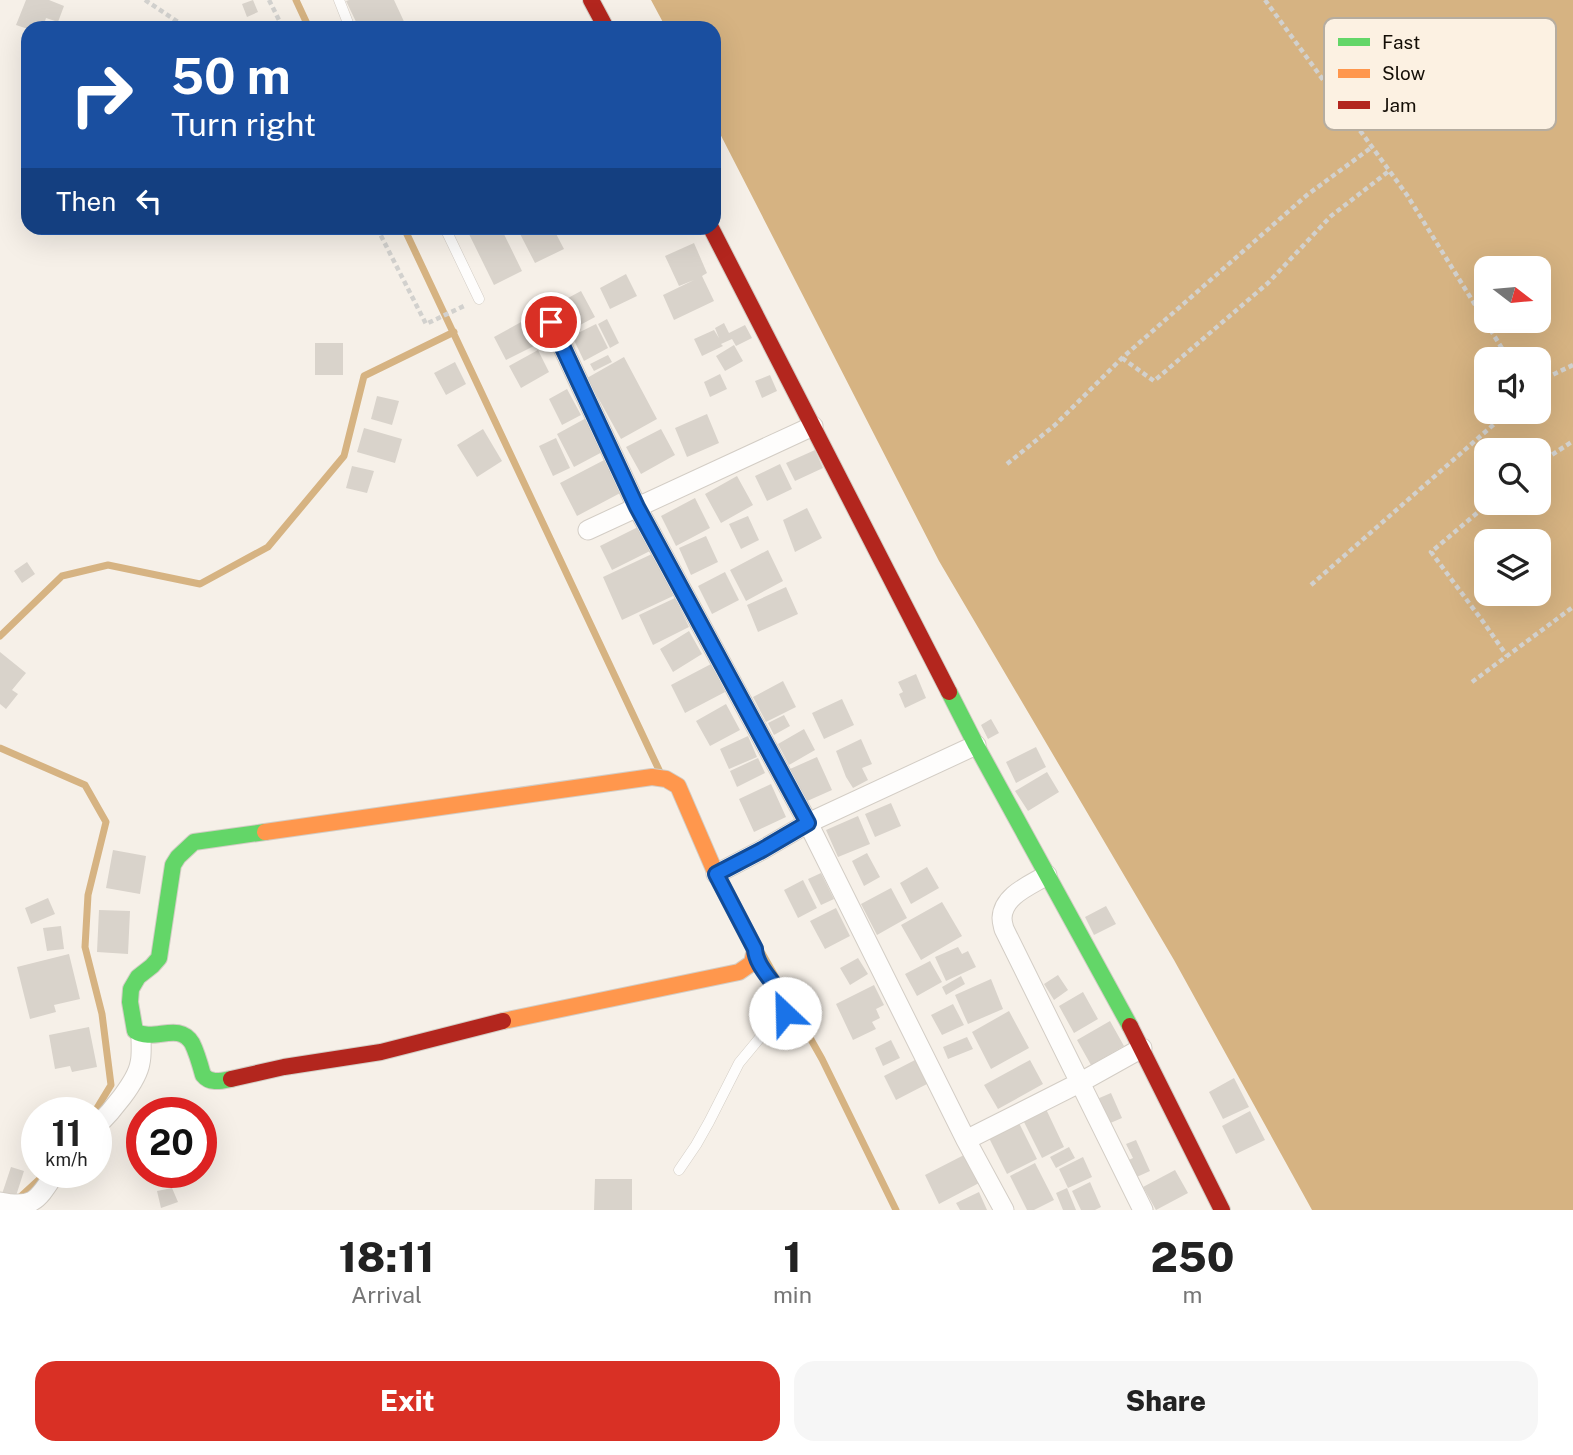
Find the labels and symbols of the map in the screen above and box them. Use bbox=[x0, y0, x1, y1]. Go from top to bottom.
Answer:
legend bbox=[1324, 18, 1556, 130]
text: Fast bbox=[1382, 31, 1420, 53]
text: Slow bbox=[1382, 62, 1426, 84]
text: Jam bbox=[1382, 94, 1416, 116]
north arrow bbox=[1474, 256, 1550, 332]
pin bbox=[521, 292, 581, 352]
position arrow bbox=[748, 976, 822, 1050]
speed limit sign: 20 bbox=[126, 1097, 217, 1188]

